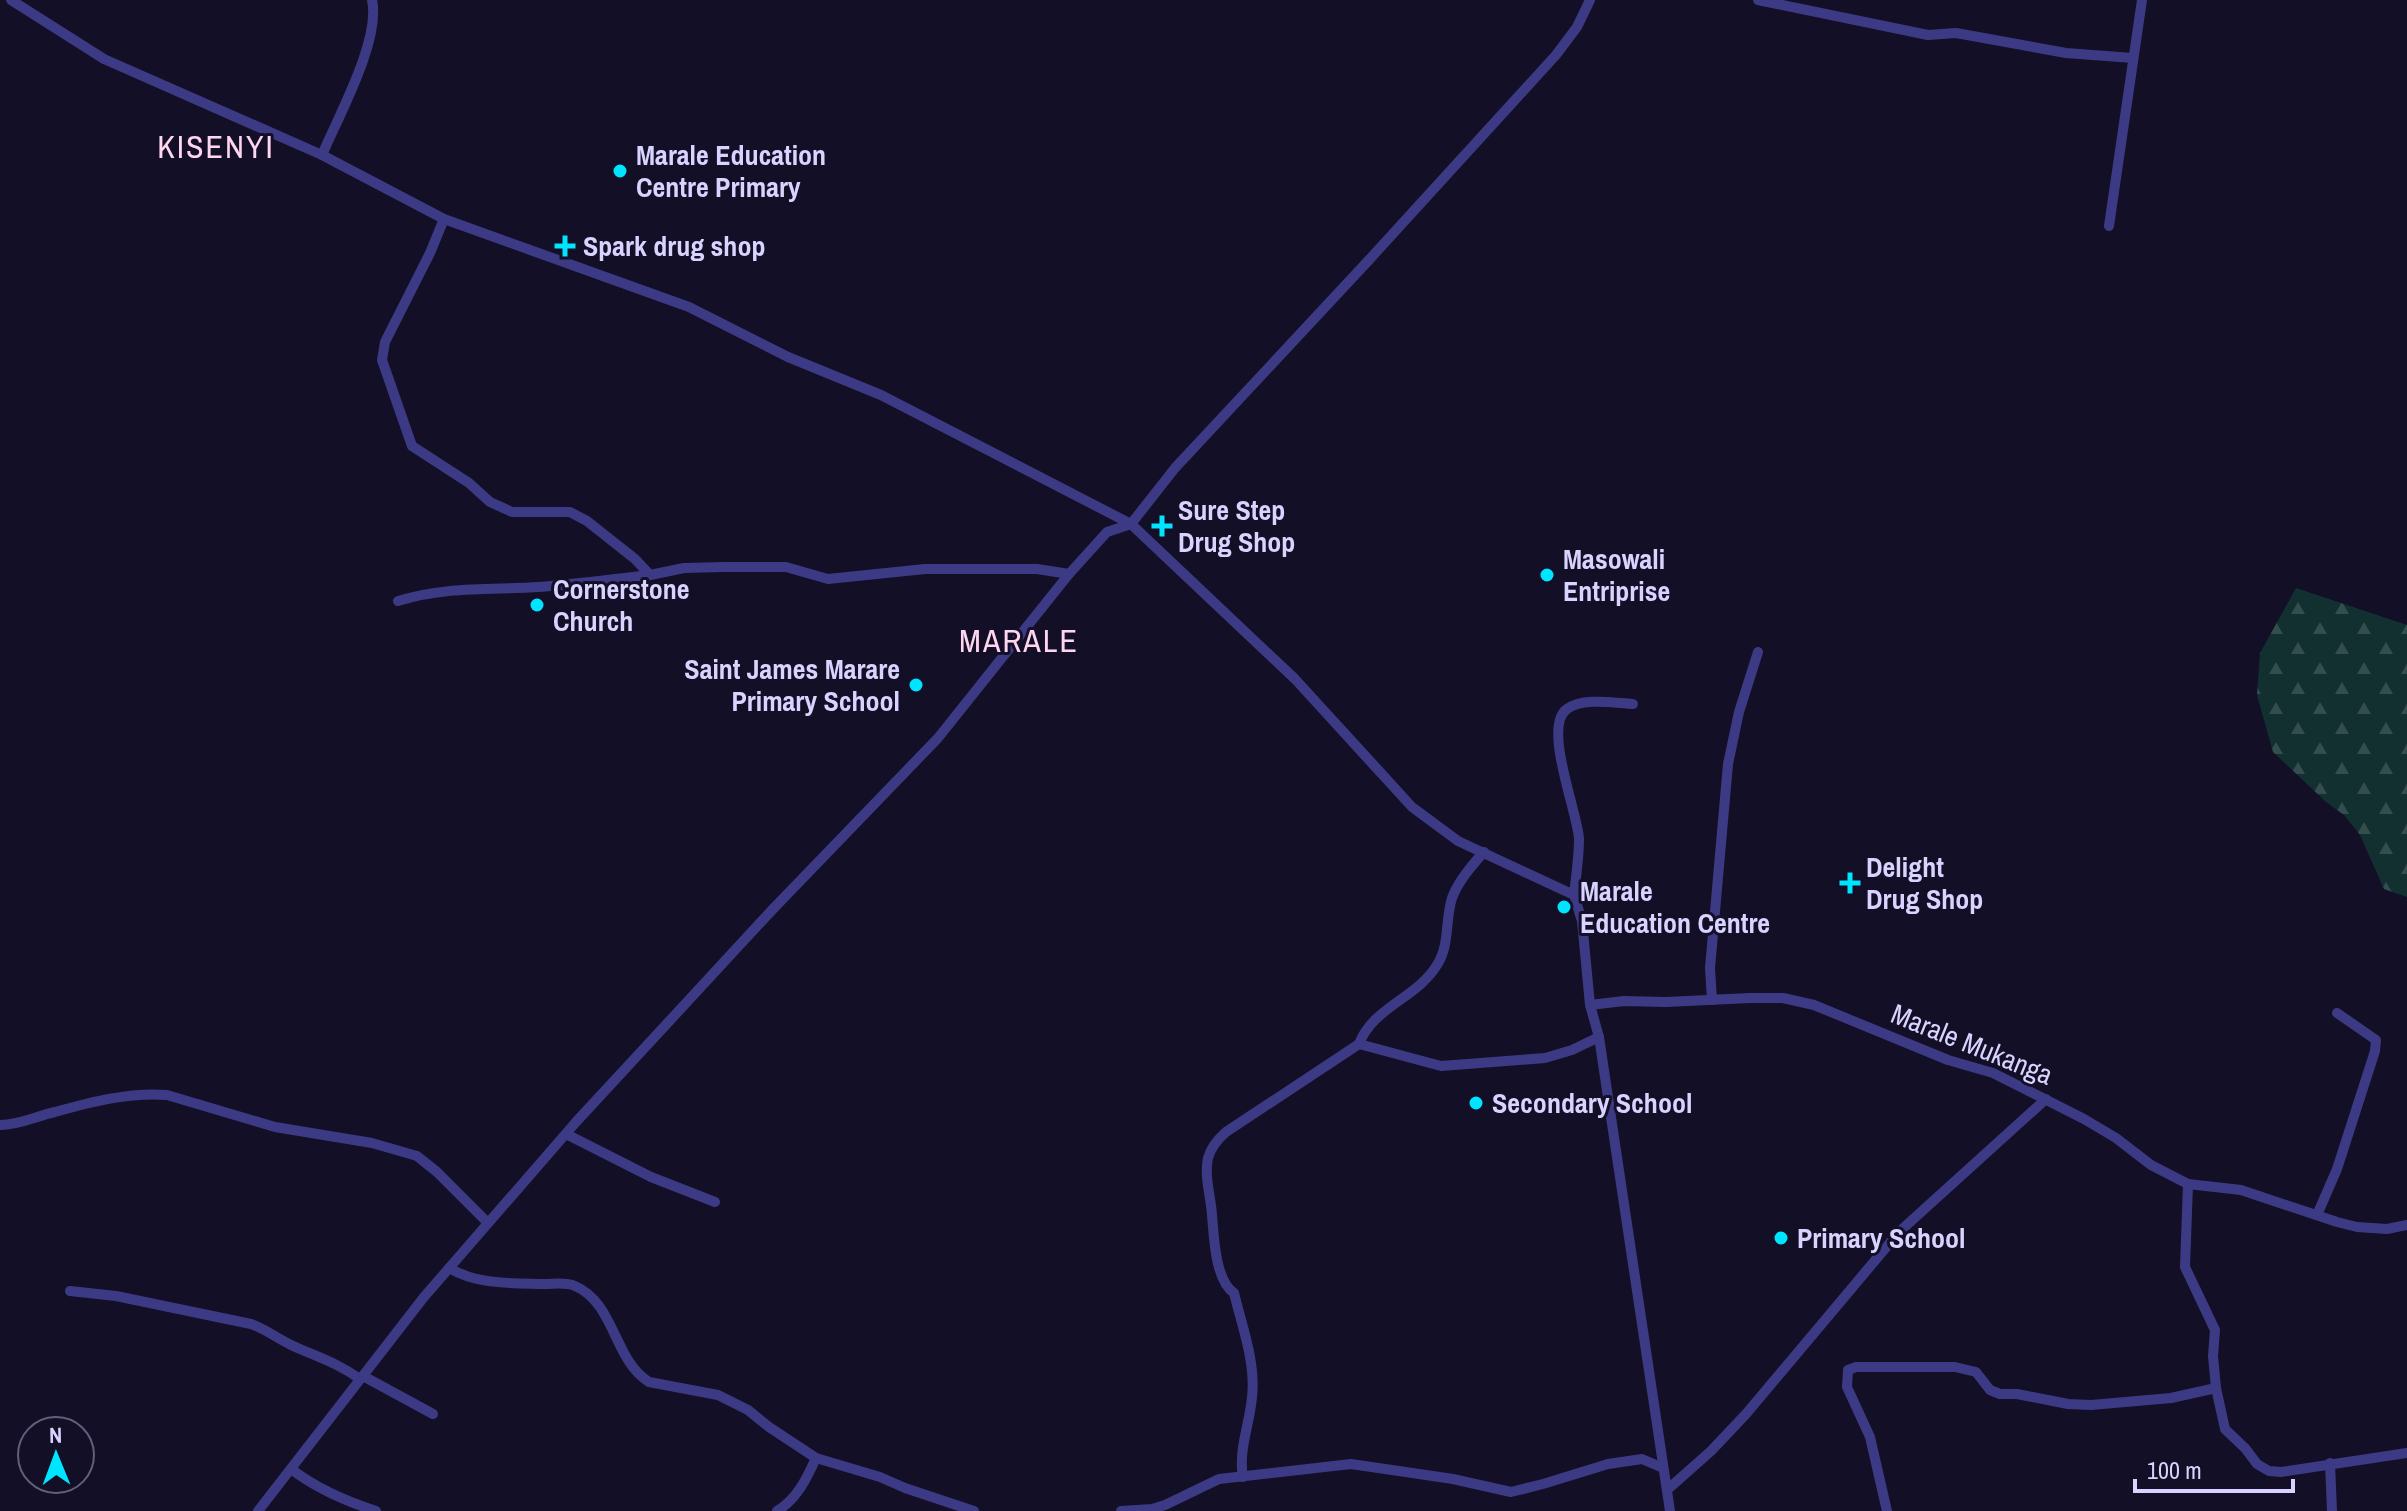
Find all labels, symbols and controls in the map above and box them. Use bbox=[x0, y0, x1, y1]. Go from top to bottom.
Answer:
district label: KISENYI bbox=[157, 125, 275, 168]
place label: Marale Education Centre Primary bbox=[636, 136, 826, 206]
marker: Marale Education Centre Primary bbox=[611, 162, 629, 180]
place label: Spark drug shop bbox=[583, 227, 765, 265]
marker: Spark drug shop bbox=[554, 235, 576, 257]
place label: Sure Step Drug Shop bbox=[1178, 491, 1295, 561]
marker: Sure Step Drug Shop bbox=[1153, 517, 1171, 535]
place label: Masowali Entriprise bbox=[1563, 540, 1670, 610]
marker: Masowali Entriprise bbox=[1538, 566, 1556, 584]
place label: Cornerstone Church bbox=[553, 570, 690, 640]
marker: Cornerstone Church bbox=[528, 596, 546, 614]
district label: MARALE bbox=[959, 619, 1079, 662]
place label: Saint James Marare Primary School bbox=[684, 650, 900, 720]
marker: Saint James Marare Primary School bbox=[907, 676, 925, 694]
place label: Delight Drug Shop bbox=[1866, 848, 1983, 918]
place label: Marale Education Centre bbox=[1580, 872, 1770, 942]
marker: Delight Drug Shop bbox=[1841, 874, 1859, 892]
marker: Marale Education Centre bbox=[1555, 898, 1573, 916]
street label: Marale Mukanga bbox=[1886, 994, 2059, 1094]
place label: Secondary School bbox=[1492, 1084, 1692, 1122]
marker: Secondary School bbox=[1467, 1094, 1485, 1112]
place label: Primary School bbox=[1797, 1219, 1965, 1257]
marker: Primary School bbox=[1772, 1229, 1790, 1247]
north arrow bbox=[16, 1415, 96, 1495]
text: N bbox=[49, 1420, 62, 1450]
scale bar bbox=[2135, 1443, 2293, 1493]
text: 100 m bbox=[2147, 1454, 2202, 1486]

